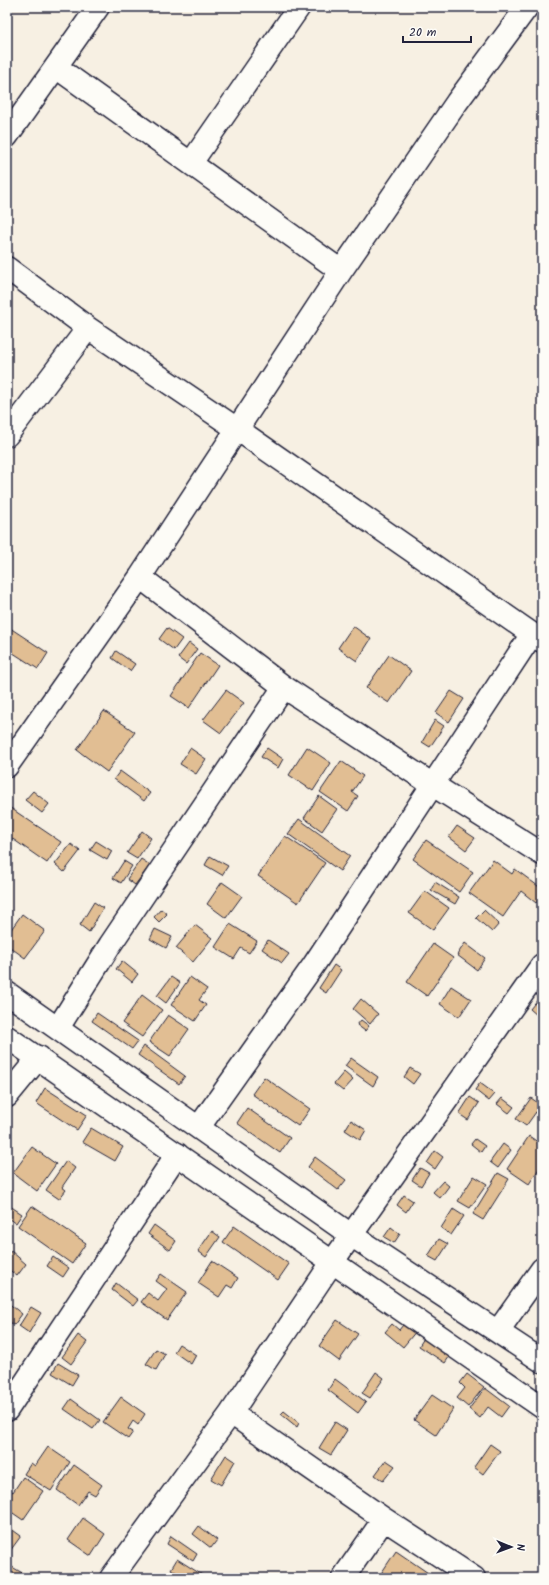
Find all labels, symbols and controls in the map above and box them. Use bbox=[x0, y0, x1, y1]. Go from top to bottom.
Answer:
scale bar bbox=[403, 18, 471, 44]
text: 20 m bbox=[409, 23, 437, 42]
north arrow bbox=[491, 1527, 531, 1567]
text: N bbox=[511, 1544, 529, 1551]

